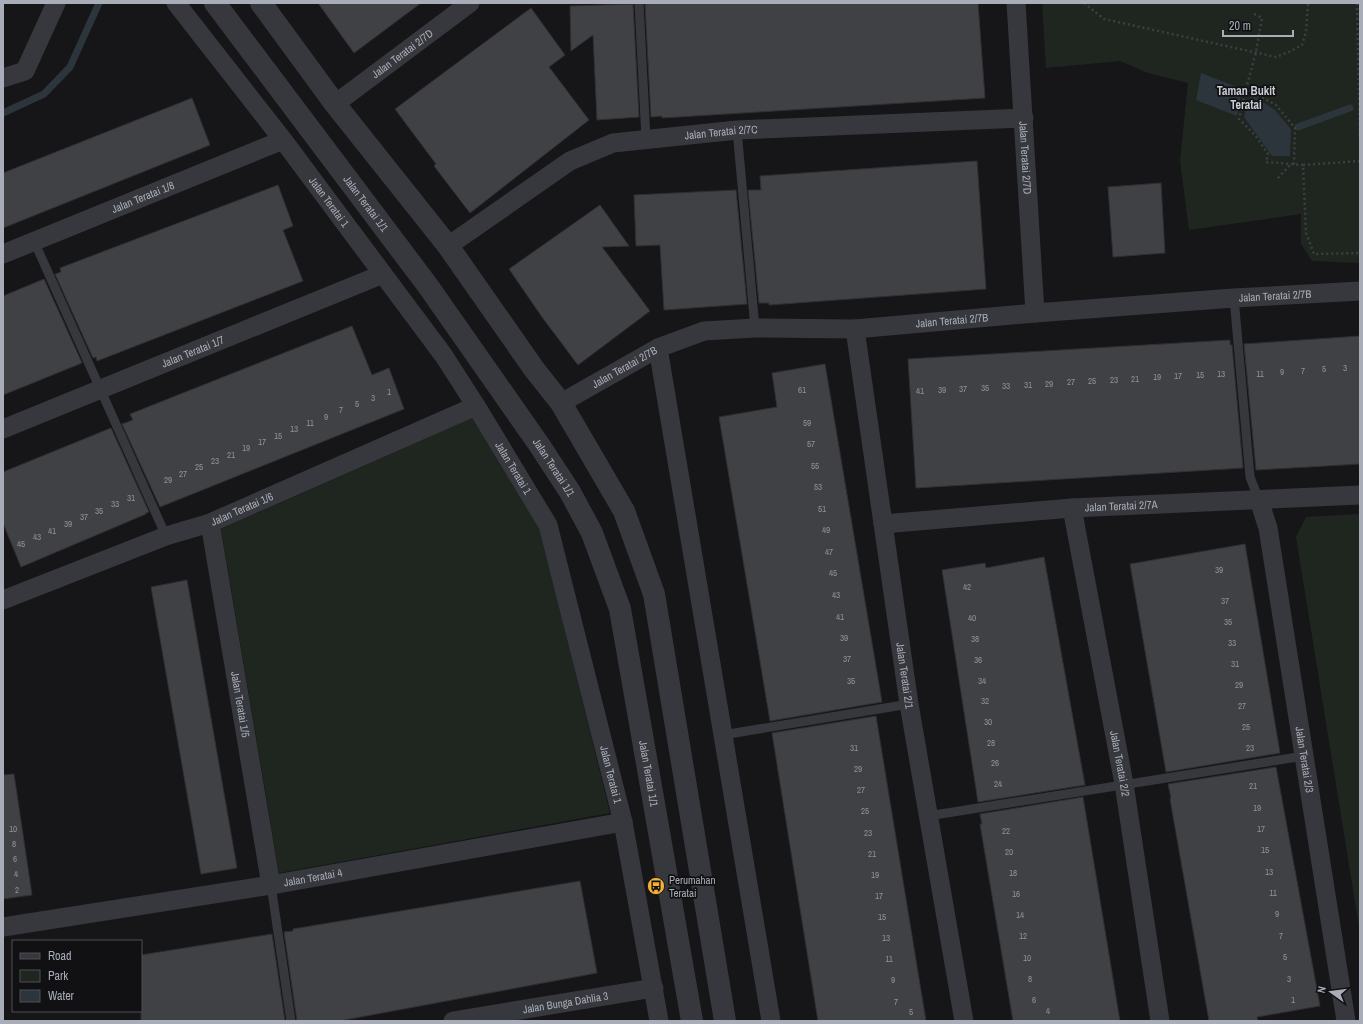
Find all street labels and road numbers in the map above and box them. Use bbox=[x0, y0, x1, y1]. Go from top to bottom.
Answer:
street label: Jalan Teratai 2/7D bbox=[369, 26, 436, 81]
street label: Jalan Teratai 2/7D bbox=[1016, 121, 1035, 195]
street label: Jalan Teratai 2/7C bbox=[684, 122, 758, 142]
street label: Jalan Teratai 1/1 bbox=[340, 173, 392, 234]
street label: Jalan Teratai 1 bbox=[306, 174, 352, 230]
street label: Jalan Teratai 1/8 bbox=[109, 178, 176, 216]
street label: Jalan Teratai 2/7B bbox=[1238, 287, 1312, 305]
street label: Jalan Teratai 2/7B bbox=[915, 310, 989, 331]
street label: Jalan Teratai 1/7 bbox=[159, 332, 226, 371]
street label: Jalan Teratai 2/7B bbox=[589, 343, 660, 391]
street label: Jalan Teratai 1/1 bbox=[530, 436, 578, 499]
street label: Jalan Teratai 1 bbox=[492, 439, 535, 497]
street label: Jalan Teratai 1/6 bbox=[209, 489, 275, 529]
street label: Jalan Teratai 2/7A bbox=[1085, 497, 1159, 514]
street label: Jalan Teratai 2/1 bbox=[893, 641, 917, 710]
street label: Jalan Teratai 1/5 bbox=[228, 670, 253, 739]
street label: Jalan Teratai 2/3 bbox=[1293, 726, 1317, 794]
street label: Jalan Teratai 2/2 bbox=[1107, 729, 1133, 797]
street label: Jalan Teratai 1/1 bbox=[636, 739, 661, 808]
street label: Jalan Teratai 1 bbox=[597, 744, 625, 805]
street label: Jalan Teratai 4 bbox=[283, 865, 343, 890]
street label: Jalan Bunga Dahlia 3 bbox=[522, 989, 609, 1016]

